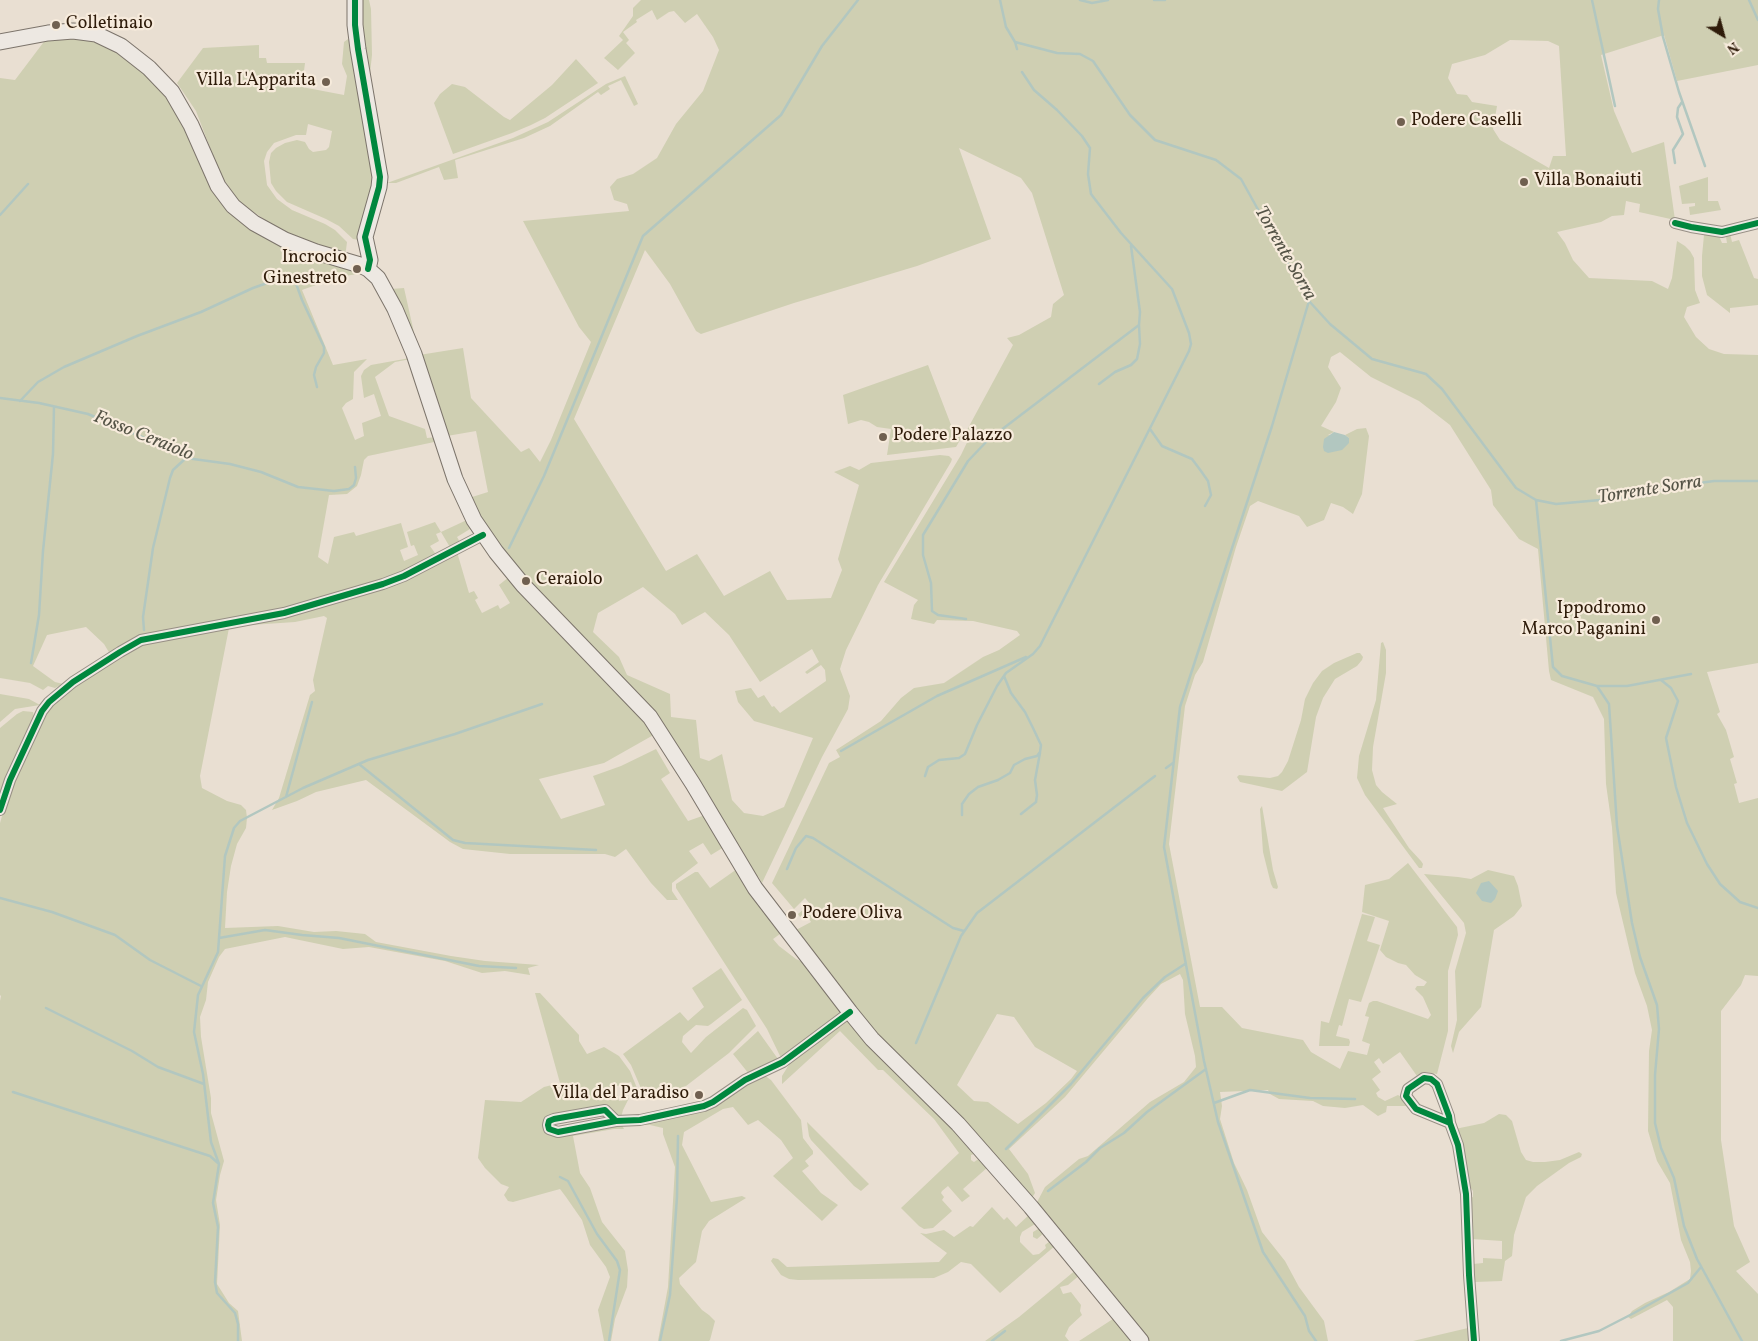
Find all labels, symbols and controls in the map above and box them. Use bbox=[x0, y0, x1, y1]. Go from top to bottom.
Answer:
north arrow bbox=[1698, 10, 1748, 60]
place label: Colletinaio bbox=[66, 14, 153, 36]
marker: Colletinaio bbox=[50, 19, 62, 31]
text: N bbox=[1723, 37, 1742, 58]
place label: Villa L'Apparita bbox=[196, 71, 316, 93]
marker: Villa L'Apparita bbox=[320, 76, 332, 88]
place label: Podere Caselli bbox=[1411, 111, 1522, 133]
marker: Podere Caselli bbox=[1395, 116, 1407, 128]
place label: Villa Bonaiuti bbox=[1534, 171, 1642, 193]
marker: Villa Bonaiuti bbox=[1518, 176, 1530, 188]
water label: Torrente Sorra bbox=[1248, 203, 1320, 305]
place label: Incrocio Ginestreto bbox=[263, 248, 347, 290]
marker: Incrocio Ginestreto bbox=[351, 263, 363, 275]
water label: Fosso Ceraiolo bbox=[90, 407, 196, 467]
place label: Podere Palazzo bbox=[893, 426, 1012, 448]
marker: Podere Palazzo bbox=[877, 431, 889, 443]
water label: Torrente Sorra bbox=[1596, 472, 1704, 510]
place label: Ceraiolo bbox=[536, 570, 603, 592]
marker: Ceraiolo bbox=[520, 575, 532, 587]
place label: Ippodromo Marco Paganini bbox=[1522, 599, 1646, 642]
marker: Ippodromo Marco Paganini bbox=[1650, 614, 1662, 626]
place label: Podere Oliva bbox=[802, 904, 902, 926]
marker: Podere Oliva bbox=[786, 909, 798, 921]
place label: Villa del Paradiso bbox=[552, 1084, 689, 1106]
marker: Villa del Paradiso bbox=[693, 1089, 705, 1101]

